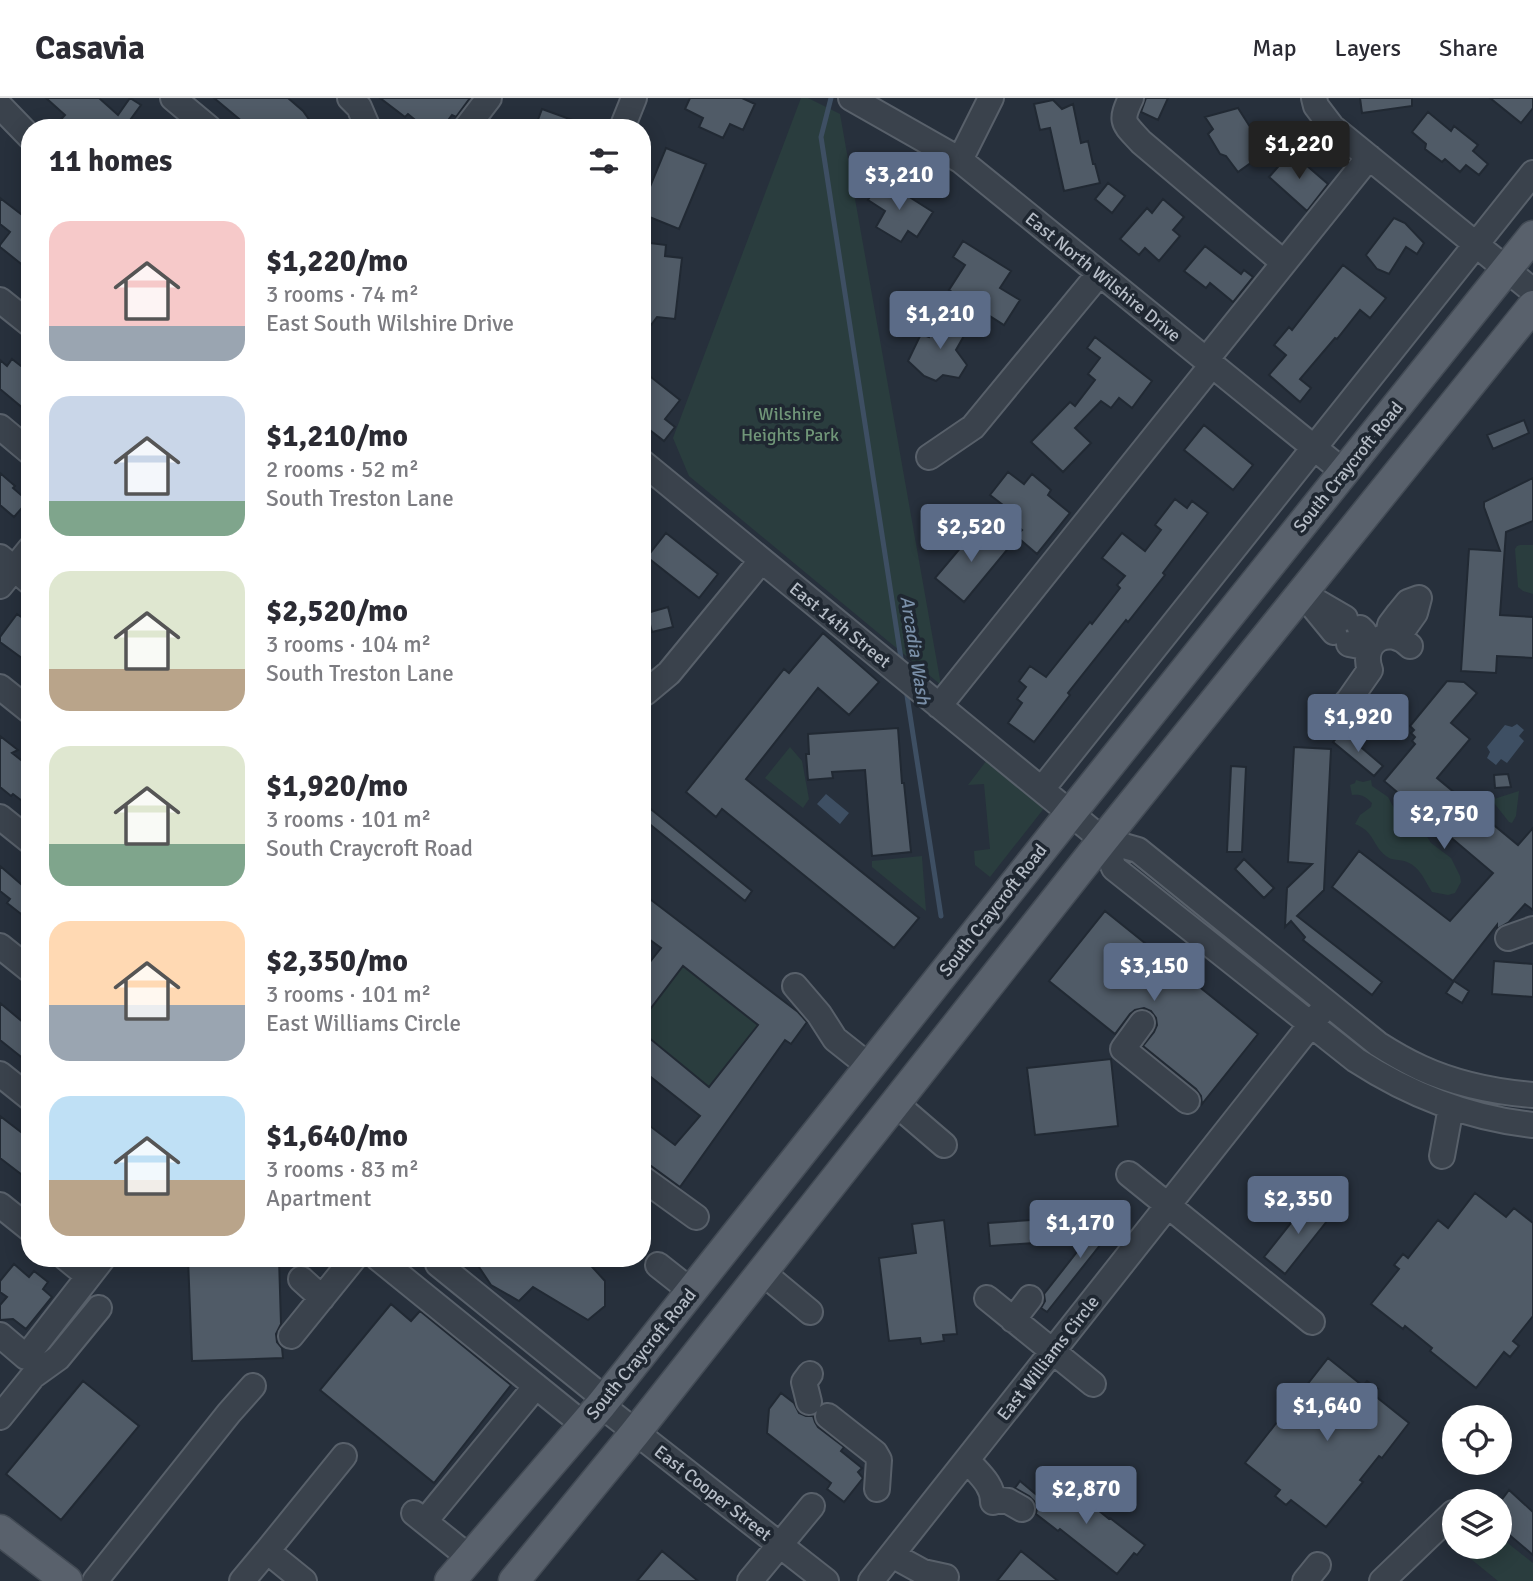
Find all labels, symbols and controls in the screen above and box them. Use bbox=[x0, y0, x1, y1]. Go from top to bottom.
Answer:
text: Casavia bbox=[35, 28, 145, 69]
text: Map bbox=[1252, 33, 1297, 63]
text: Layers bbox=[1335, 33, 1401, 63]
text: Share bbox=[1439, 33, 1498, 63]
pin: $1,220 bbox=[1242, 122, 1356, 181]
text: $1,220 bbox=[1265, 129, 1333, 158]
icon: filters bbox=[585, 142, 623, 180]
text: 11 homes bbox=[49, 143, 172, 180]
pin: $3,210 bbox=[842, 152, 956, 212]
text: $3,210 bbox=[865, 160, 933, 189]
street label: East North Wilshire Drive bbox=[1021, 208, 1185, 346]
text: $1,220/mo bbox=[266, 243, 408, 280]
icon: home bbox=[105, 249, 189, 333]
text: 3 rooms · 74 m² bbox=[266, 280, 419, 309]
pin: $1,210 bbox=[883, 292, 997, 351]
text: $1,210 bbox=[906, 299, 974, 328]
text: East South Wilshire Drive bbox=[266, 309, 514, 338]
street label: South Craycroft Road bbox=[1288, 397, 1408, 537]
park label: Wilshire Heights Park bbox=[741, 403, 839, 446]
text: $1,210/mo bbox=[266, 418, 408, 455]
icon: home bbox=[105, 424, 189, 508]
text: 2 rooms · 52 m² bbox=[266, 455, 419, 484]
text: South Treston Lane bbox=[266, 484, 454, 513]
pin: $2,520 bbox=[914, 504, 1028, 564]
text: $2,520 bbox=[937, 512, 1005, 541]
street label: East 14th Street bbox=[785, 578, 895, 672]
text: $2,520/mo bbox=[266, 593, 408, 630]
water label: Arcadia Wash bbox=[895, 594, 936, 707]
icon: home bbox=[105, 599, 189, 683]
text: 3 rooms · 104 m² bbox=[266, 630, 431, 659]
text: South Treston Lane bbox=[266, 659, 454, 688]
pin: $1,920 bbox=[1301, 694, 1415, 754]
text: $1,920 bbox=[1324, 702, 1392, 731]
text: $1,920/mo bbox=[266, 768, 408, 805]
icon: home bbox=[105, 774, 189, 858]
pin: $2,750 bbox=[1387, 792, 1501, 851]
text: $2,750 bbox=[1410, 799, 1478, 828]
text: 3 rooms · 101 m² bbox=[266, 805, 431, 834]
text: South Craycroft Road bbox=[266, 834, 473, 863]
street label: South Craycroft Road bbox=[934, 839, 1052, 981]
text: $2,350/mo bbox=[266, 943, 408, 980]
pin: $3,150 bbox=[1097, 944, 1211, 1003]
icon: home bbox=[105, 949, 189, 1033]
text: $3,150 bbox=[1120, 951, 1188, 980]
text: 3 rooms · 101 m² bbox=[266, 980, 431, 1009]
text: East Williams Circle bbox=[266, 1009, 461, 1038]
text: $1,640/mo bbox=[266, 1118, 408, 1155]
icon: home bbox=[105, 1124, 189, 1208]
text: 3 rooms · 83 m² bbox=[266, 1155, 419, 1184]
pin: $2,350 bbox=[1241, 1176, 1355, 1236]
text: Apartment bbox=[266, 1184, 371, 1213]
text: $2,350 bbox=[1264, 1184, 1332, 1213]
pin: $1,170 bbox=[1023, 1200, 1137, 1260]
text: $1,170 bbox=[1046, 1208, 1114, 1237]
street label: South Craycroft Road bbox=[581, 1284, 701, 1424]
street label: East Williams Circle bbox=[992, 1291, 1104, 1425]
pin: $1,640 bbox=[1270, 1384, 1384, 1443]
text: $1,640 bbox=[1293, 1391, 1361, 1420]
map controls bbox=[1442, 1405, 1512, 1559]
button: locate bbox=[1442, 1405, 1512, 1475]
street label: East Cooper Street bbox=[650, 1440, 776, 1546]
pin: $2,870 bbox=[1029, 1466, 1143, 1526]
text: $2,870 bbox=[1052, 1474, 1120, 1503]
button: layers bbox=[1442, 1489, 1512, 1559]

